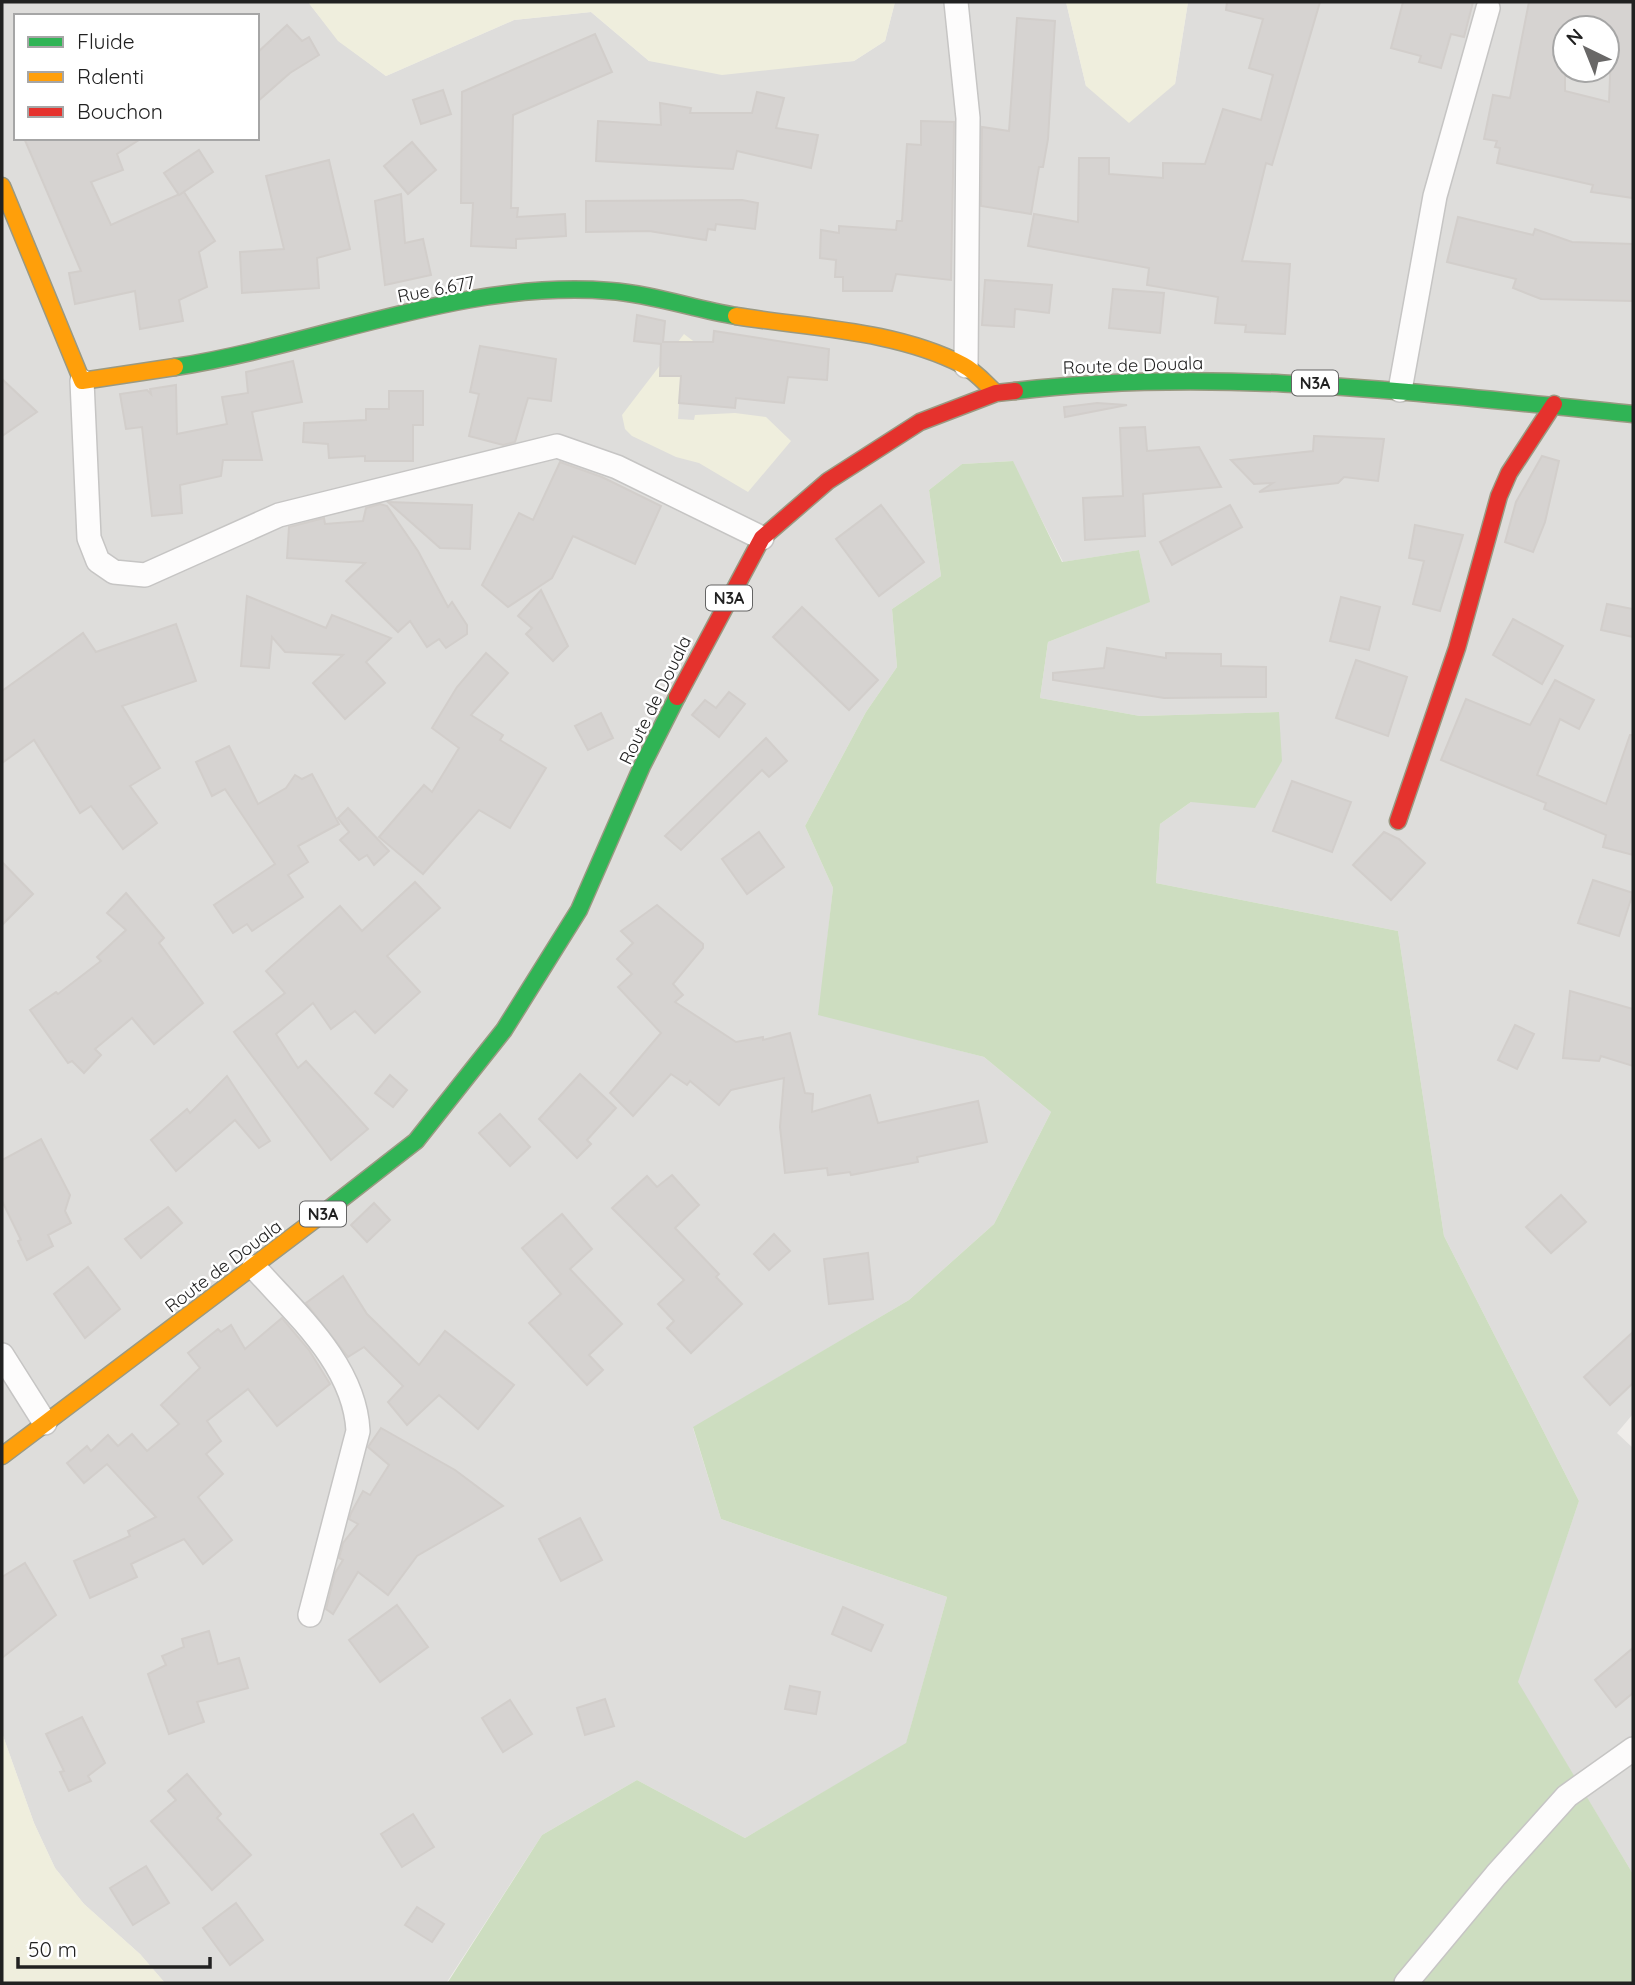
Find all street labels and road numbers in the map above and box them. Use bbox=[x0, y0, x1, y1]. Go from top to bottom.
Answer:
street label: Rue 6.677 bbox=[395, 270, 477, 308]
street label: Route de Douala bbox=[1062, 351, 1204, 379]
road number: N3A bbox=[1292, 370, 1338, 396]
road number: N3A bbox=[706, 586, 752, 610]
street label: Route de Douala bbox=[614, 632, 696, 768]
road number: N3A bbox=[300, 1202, 346, 1226]
street label: Route de Douala bbox=[160, 1215, 286, 1317]

